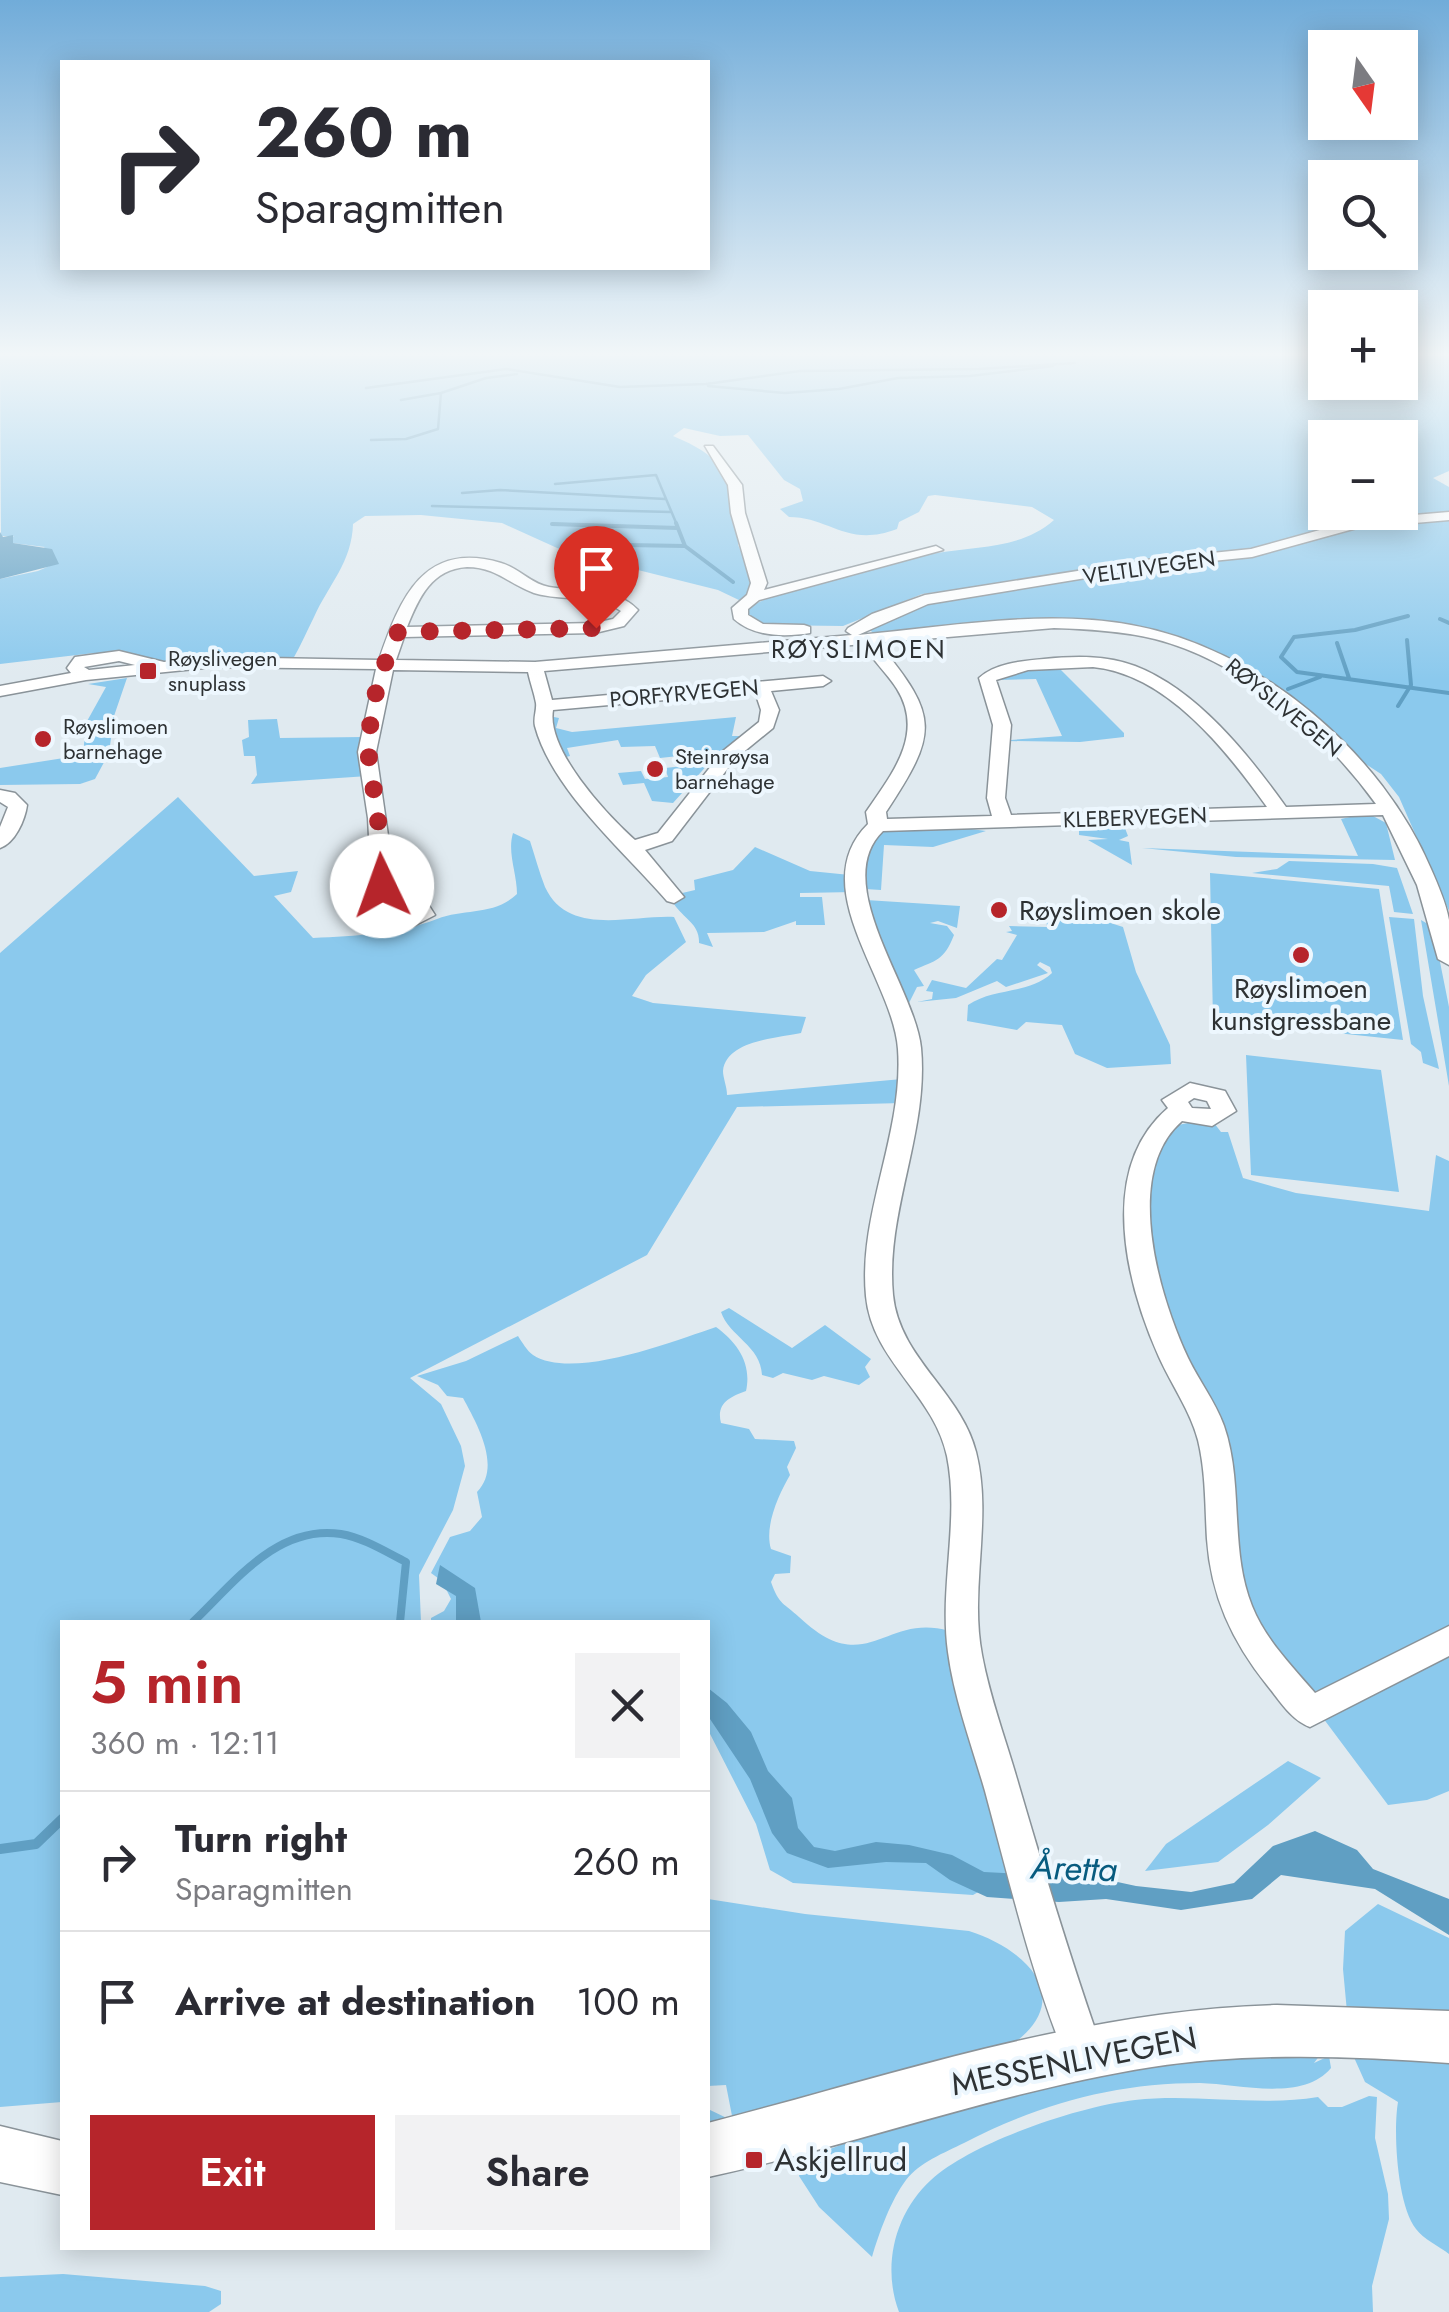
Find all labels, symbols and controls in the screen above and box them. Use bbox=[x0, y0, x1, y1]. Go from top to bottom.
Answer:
north arrow bbox=[1308, 30, 1418, 140]
map controls bbox=[1308, 30, 1418, 530]
text: 260 m bbox=[255, 82, 473, 183]
icon: right bbox=[90, 100, 220, 230]
button: search bbox=[1308, 160, 1418, 270]
text: Sparagmitten bbox=[255, 175, 505, 240]
button: + bbox=[1308, 290, 1418, 400]
button: − bbox=[1308, 420, 1418, 530]
pin bbox=[554, 526, 639, 629]
icon: arrive bbox=[569, 541, 624, 596]
street label: VELTLIVEGEN bbox=[1081, 542, 1217, 592]
district label: RØYSLIMOEN bbox=[771, 631, 947, 667]
place label: Røyslivegen snuplass bbox=[168, 642, 277, 699]
street label: RØYSLIVEGEN bbox=[1219, 650, 1349, 764]
marker: Røyslivegen snuplass bbox=[137, 660, 159, 682]
street label: PORFYRVEGEN bbox=[608, 671, 760, 715]
place label: Røyslimoen barnehage bbox=[63, 710, 168, 767]
marker: Røyslimoen barnehage bbox=[32, 728, 54, 750]
place label: Steinrøysa barnehage bbox=[675, 740, 775, 797]
marker: Steinrøysa barnehage bbox=[644, 758, 666, 780]
street label: KLEBERVEGEN bbox=[1063, 798, 1207, 836]
position arrow bbox=[330, 834, 434, 938]
place label: Røyslimoen skole bbox=[1019, 890, 1221, 931]
marker: Røyslimoen skole bbox=[988, 899, 1010, 921]
marker: Røyslimoen kunstgressbane bbox=[1290, 944, 1312, 966]
place label: Røyslimoen kunstgressbane bbox=[1211, 968, 1391, 1041]
text: 5 min bbox=[90, 1639, 243, 1726]
button: close bbox=[575, 1653, 680, 1758]
text: 360 m · 12:11 bbox=[90, 1720, 279, 1766]
text: Turn right bbox=[175, 1811, 347, 1866]
icon: right bbox=[90, 1834, 145, 1889]
text: 260 m bbox=[573, 1834, 680, 1889]
water label: Åretta bbox=[1029, 1841, 1118, 1894]
text: Sparagmitten bbox=[175, 1866, 353, 1912]
icon: arrive bbox=[90, 1974, 145, 2029]
text: Arrive at destination bbox=[175, 1974, 536, 2029]
text: 100 m bbox=[576, 1974, 680, 2029]
street label: MESSENLIVEGEN bbox=[947, 2015, 1201, 2107]
button: Exit bbox=[90, 2115, 375, 2230]
button: Share bbox=[395, 2115, 680, 2230]
place label: Askjellrud bbox=[774, 2137, 907, 2183]
marker: Askjellrud bbox=[743, 2149, 765, 2171]

